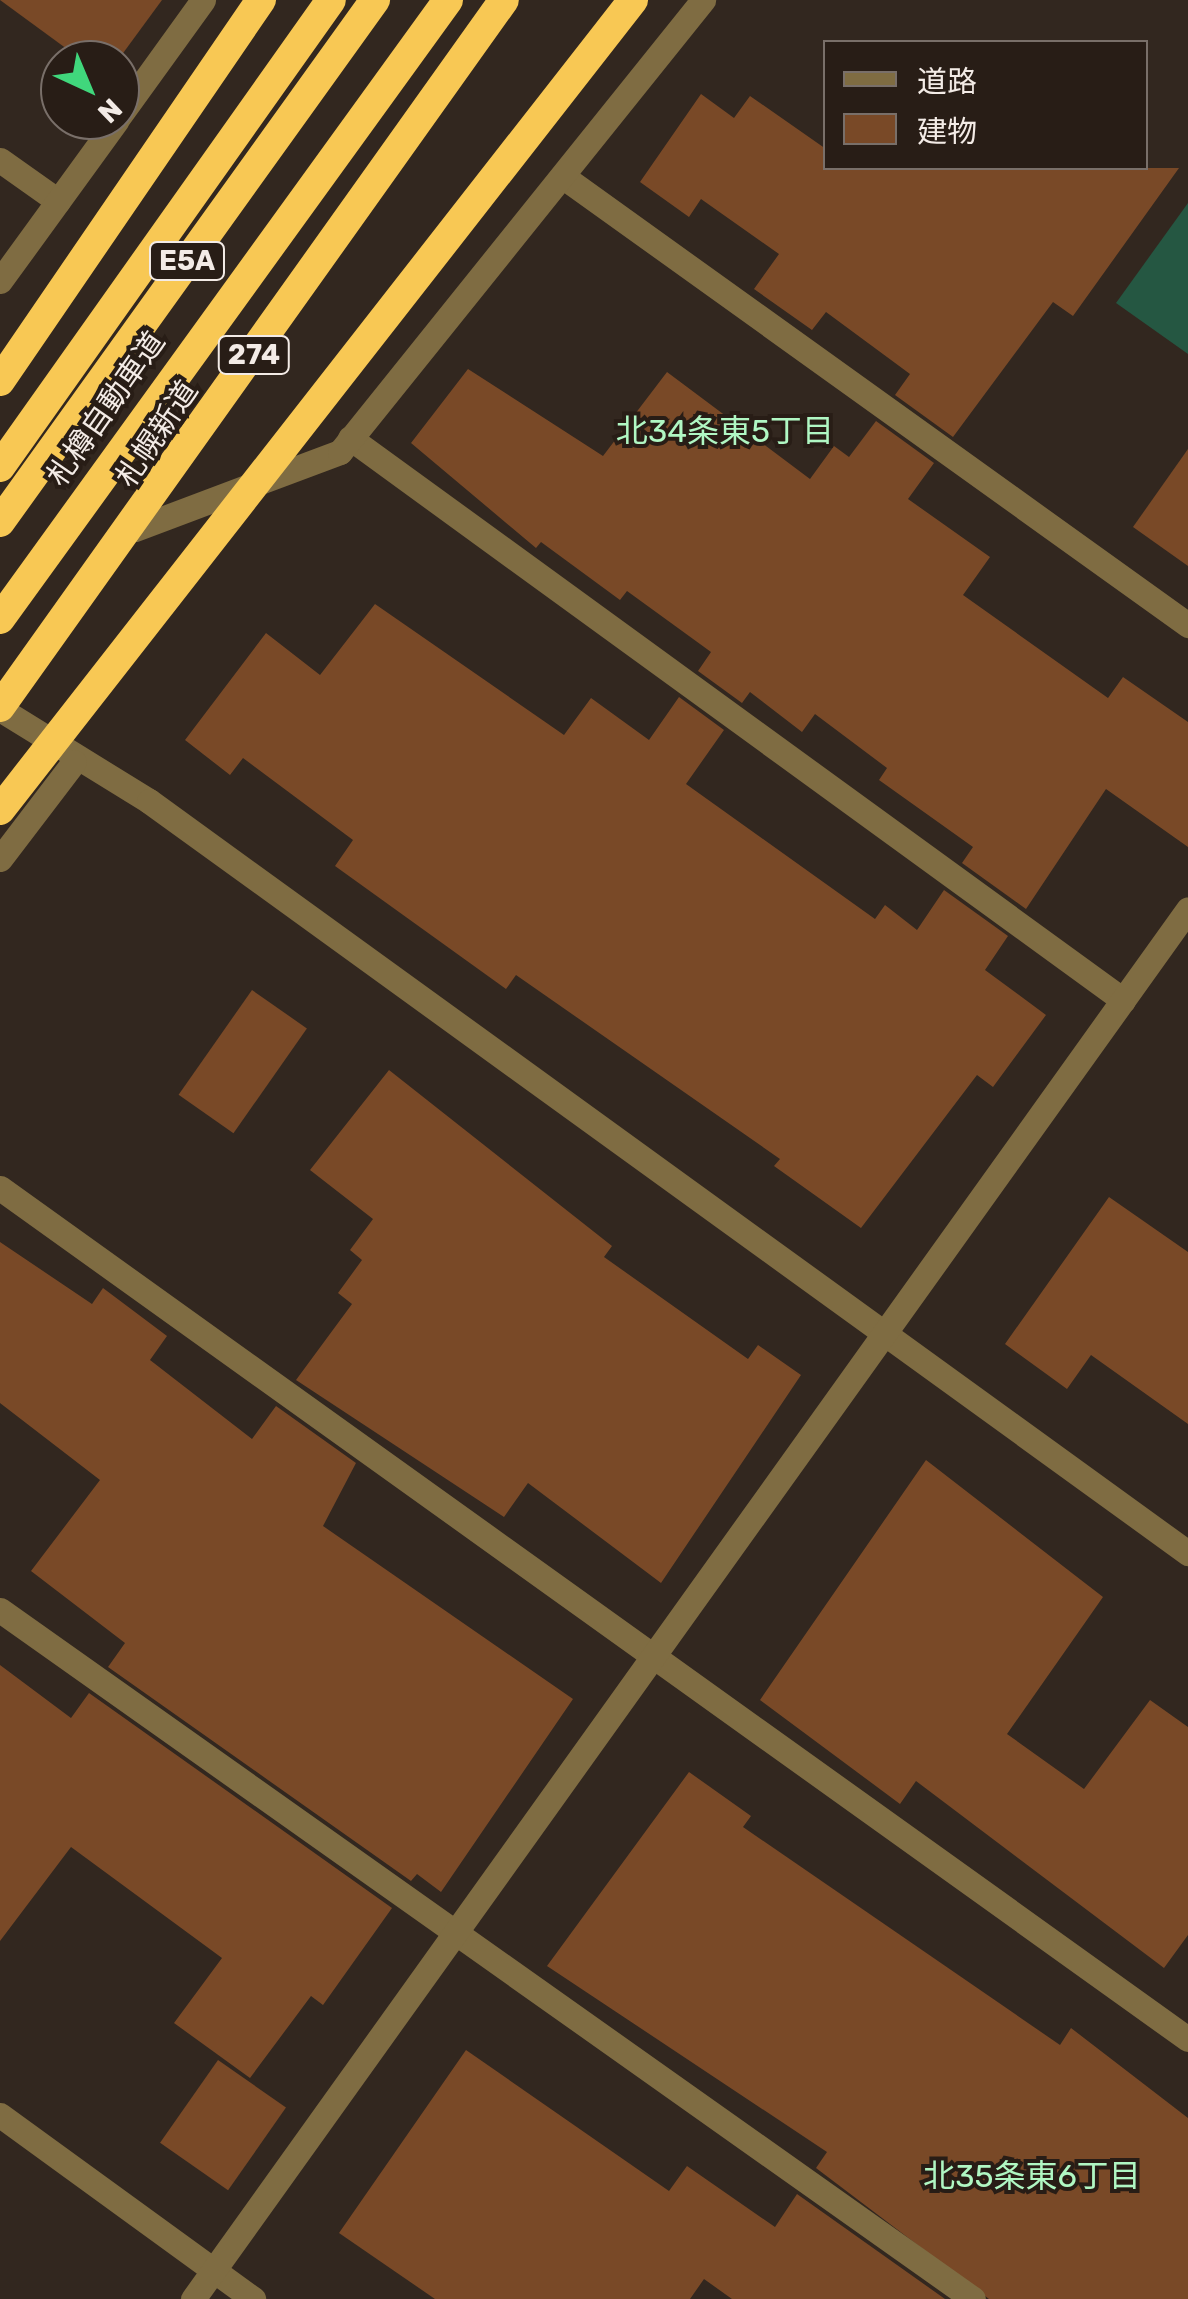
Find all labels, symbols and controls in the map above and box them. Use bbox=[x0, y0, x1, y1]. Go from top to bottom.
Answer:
north arrow bbox=[40, 40, 140, 140]
legend bbox=[823, 40, 1148, 170]
text: 道路 bbox=[917, 64, 977, 100]
text: N bbox=[91, 92, 129, 129]
text: 建物 bbox=[917, 114, 977, 150]
road number: E5A bbox=[147, 238, 227, 284]
street label: 札樽自動車道 bbox=[40, 325, 172, 493]
road number: 274 bbox=[216, 332, 292, 378]
street label: 札幌新道 bbox=[109, 374, 205, 494]
district label: 北34条東5丁目 bbox=[616, 412, 834, 450]
district label: 北35条東6丁目 bbox=[923, 2157, 1141, 2195]

